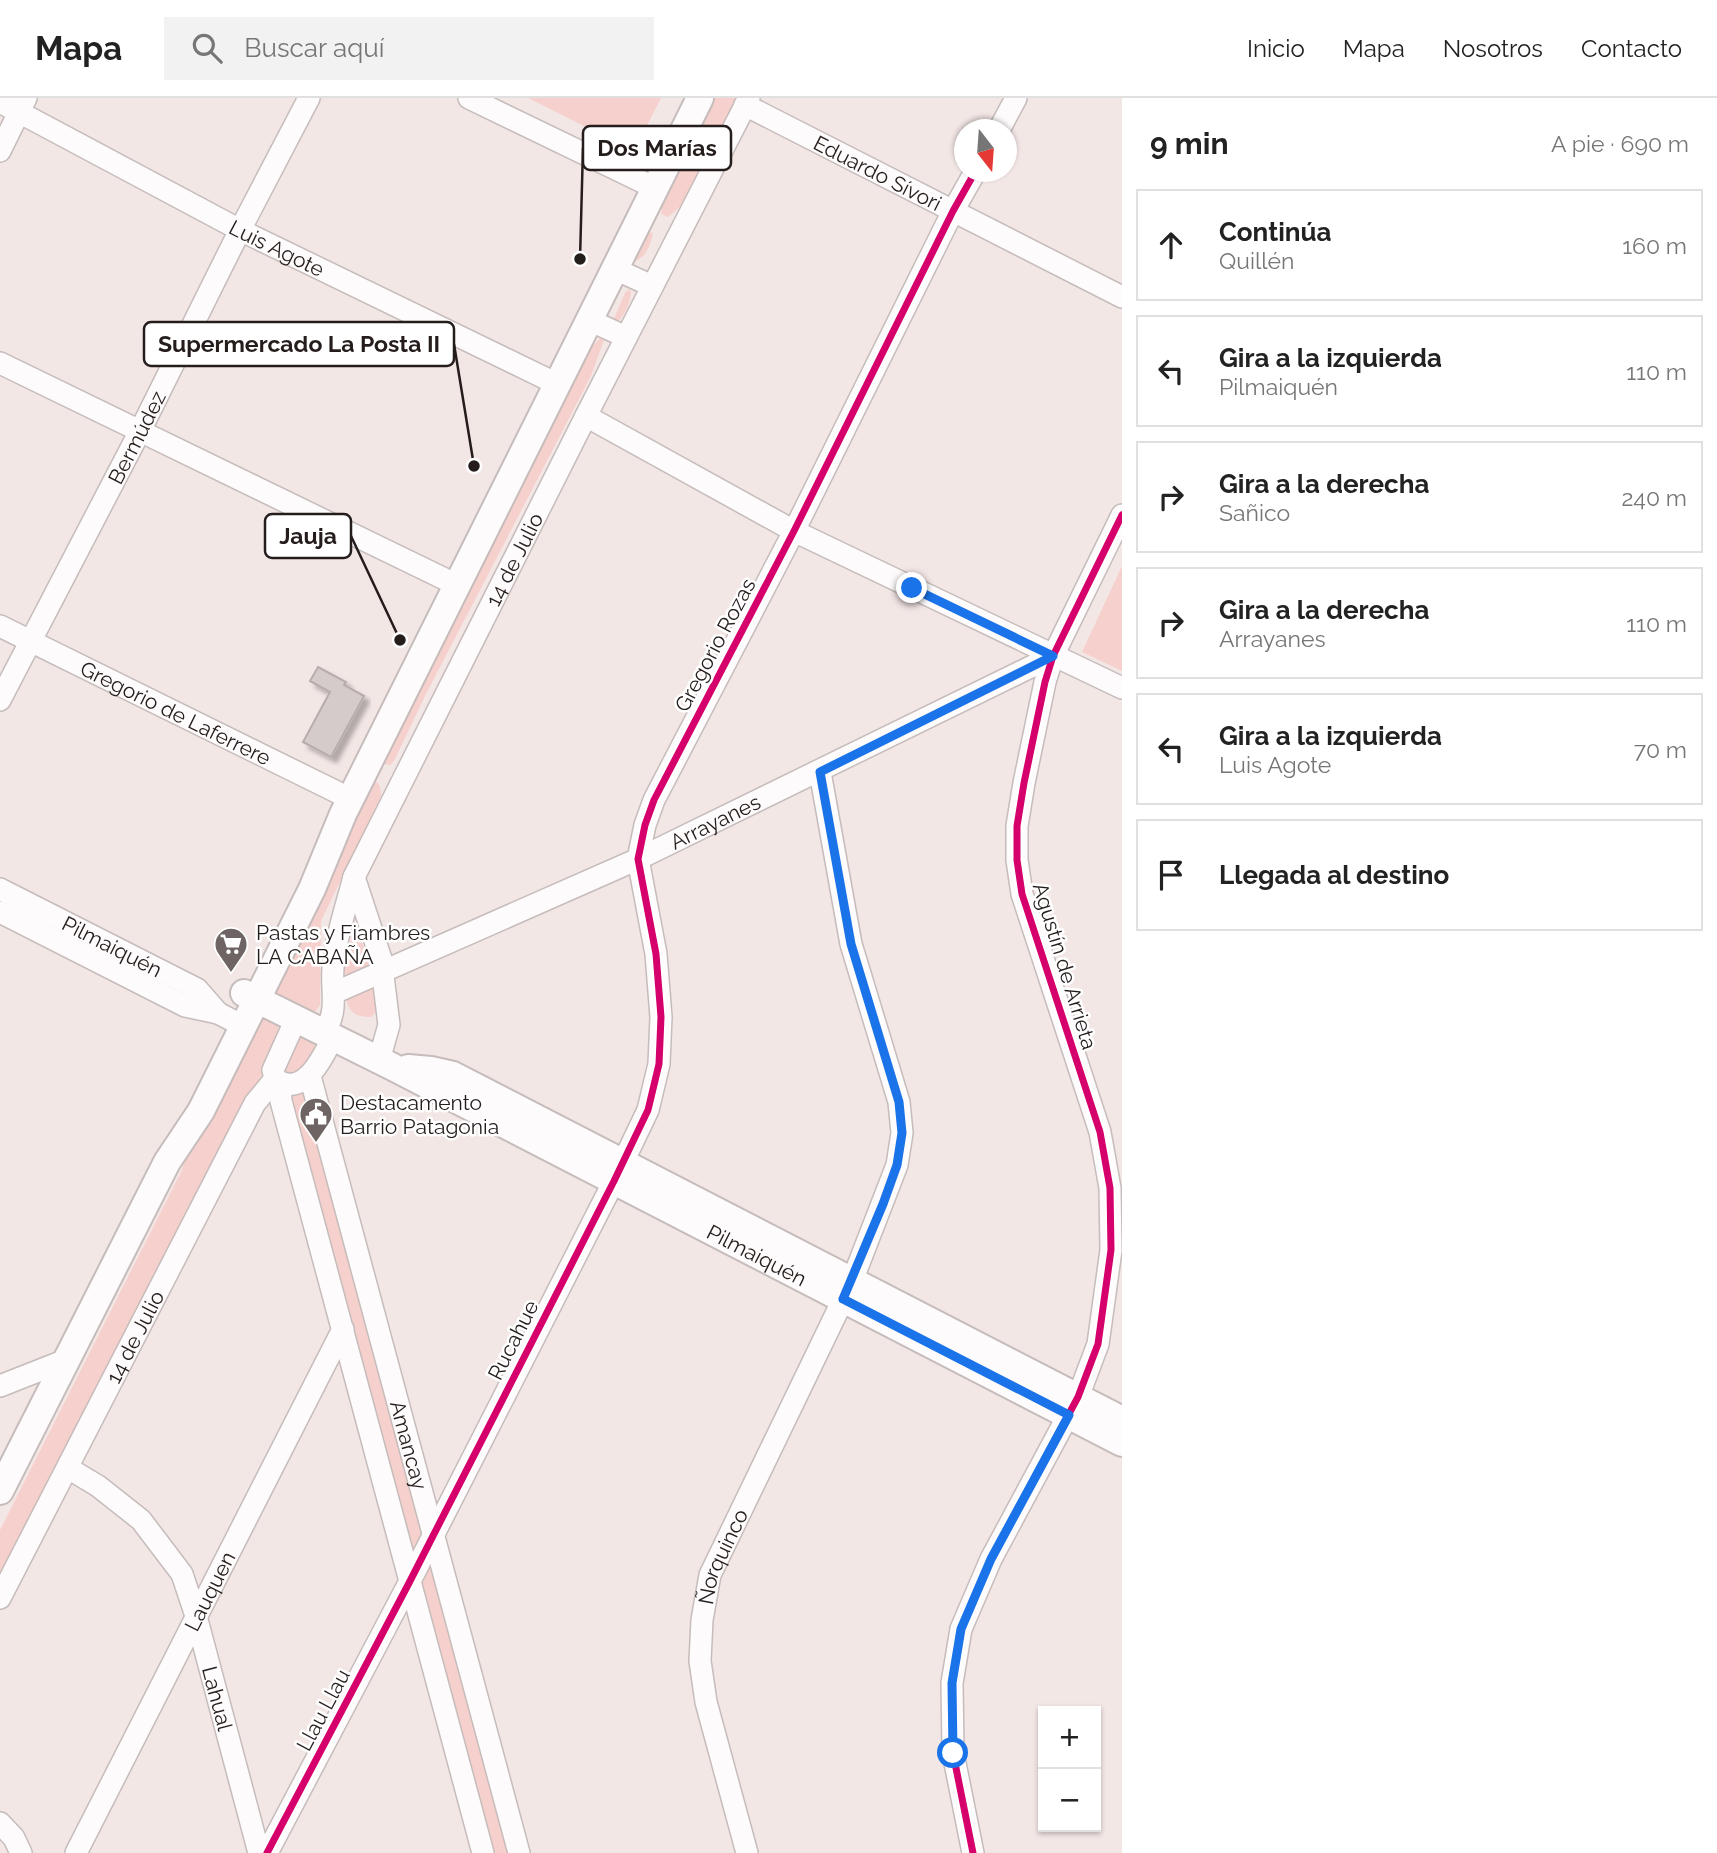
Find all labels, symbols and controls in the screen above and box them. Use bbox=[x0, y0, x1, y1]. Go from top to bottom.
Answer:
search box bbox=[164, 17, 654, 80]
text: Mapa bbox=[35, 29, 122, 68]
icon: search bbox=[188, 29, 226, 67]
text: Buscar aquí bbox=[244, 33, 384, 63]
text: Inicio bbox=[1247, 34, 1305, 63]
text: Mapa bbox=[1343, 34, 1405, 63]
text: Nosotros bbox=[1443, 34, 1543, 63]
text: Contacto bbox=[1581, 34, 1682, 63]
north arrow bbox=[954, 119, 1017, 182]
callout: Dos Marías bbox=[583, 126, 731, 170]
text: 9 min bbox=[1150, 126, 1229, 161]
street label: Eduardo Sívori bbox=[810, 130, 946, 216]
text: A pie · 690 m bbox=[1551, 130, 1689, 157]
text: Dos Marías bbox=[597, 134, 717, 161]
street label: Luis Agote bbox=[225, 214, 328, 282]
text: Continúa bbox=[1219, 217, 1331, 247]
icon: ahead bbox=[1152, 226, 1190, 264]
text: 160 m bbox=[1622, 232, 1687, 259]
text: Quillén bbox=[1219, 247, 1294, 274]
callout: Supermercado La Posta II bbox=[144, 322, 454, 366]
text: Supermercado La Posta II bbox=[158, 330, 440, 357]
text: Gira a la izquierda bbox=[1219, 343, 1442, 373]
icon: left bbox=[1152, 352, 1190, 390]
text: 110 m bbox=[1626, 358, 1687, 385]
text: Pilmaiquén bbox=[1219, 373, 1338, 400]
street label: Bermúdez bbox=[102, 387, 170, 488]
text: Gira a la derecha bbox=[1219, 469, 1429, 499]
icon: right bbox=[1152, 478, 1190, 516]
text: 240 m bbox=[1621, 484, 1687, 511]
text: Sañico bbox=[1219, 499, 1290, 526]
street label: 14 de Julio bbox=[480, 508, 548, 610]
callout: Jauja bbox=[265, 514, 351, 558]
text: Jauja bbox=[279, 522, 337, 549]
route end bbox=[896, 572, 927, 603]
street label: Gregorio Rozas bbox=[669, 574, 761, 716]
text: Gira a la derecha bbox=[1219, 595, 1429, 625]
icon: right bbox=[1152, 604, 1190, 642]
text: 110 m bbox=[1626, 610, 1687, 637]
text: Arrayanes bbox=[1219, 625, 1326, 652]
street label: Gregorio de Laferrere bbox=[76, 655, 275, 770]
text: Gira a la izquierda bbox=[1219, 721, 1442, 751]
icon: left bbox=[1152, 730, 1190, 768]
text: 70 m bbox=[1634, 736, 1687, 763]
text: Luis Agote bbox=[1219, 751, 1331, 778]
street label: Arrayanes bbox=[666, 789, 764, 854]
icon: arrive bbox=[1152, 856, 1190, 894]
text: Llegada al destino bbox=[1219, 860, 1449, 890]
street label: Agustín de Arrieta bbox=[1028, 880, 1102, 1052]
street label: Pilmaiquén bbox=[58, 910, 166, 982]
place label: Pastas y Fiambres LA CABAÑA bbox=[256, 920, 430, 969]
supermarket icon: Pastas y Fiambres LA CABAÑA bbox=[212, 925, 250, 974]
place label: Destacamento Barrio Patagonia bbox=[340, 1090, 499, 1139]
public building icon: Destacamento Barrio Patagonia bbox=[297, 1095, 335, 1144]
street label: Pilmaiquén bbox=[703, 1219, 811, 1291]
street label: 14 de Julio bbox=[100, 1286, 169, 1387]
street label: Rucahue bbox=[482, 1296, 544, 1384]
street label: Amancay bbox=[385, 1398, 433, 1492]
street label: Ñorquinco bbox=[693, 1504, 753, 1606]
street label: Lauquen bbox=[179, 1547, 240, 1635]
street label: Lahual bbox=[197, 1663, 238, 1733]
street label: Llau Llau bbox=[291, 1665, 355, 1755]
map controls bbox=[1038, 1706, 1101, 1832]
button: + bbox=[1038, 1706, 1101, 1769]
route start bbox=[937, 1737, 968, 1768]
button: − bbox=[1038, 1769, 1101, 1832]

